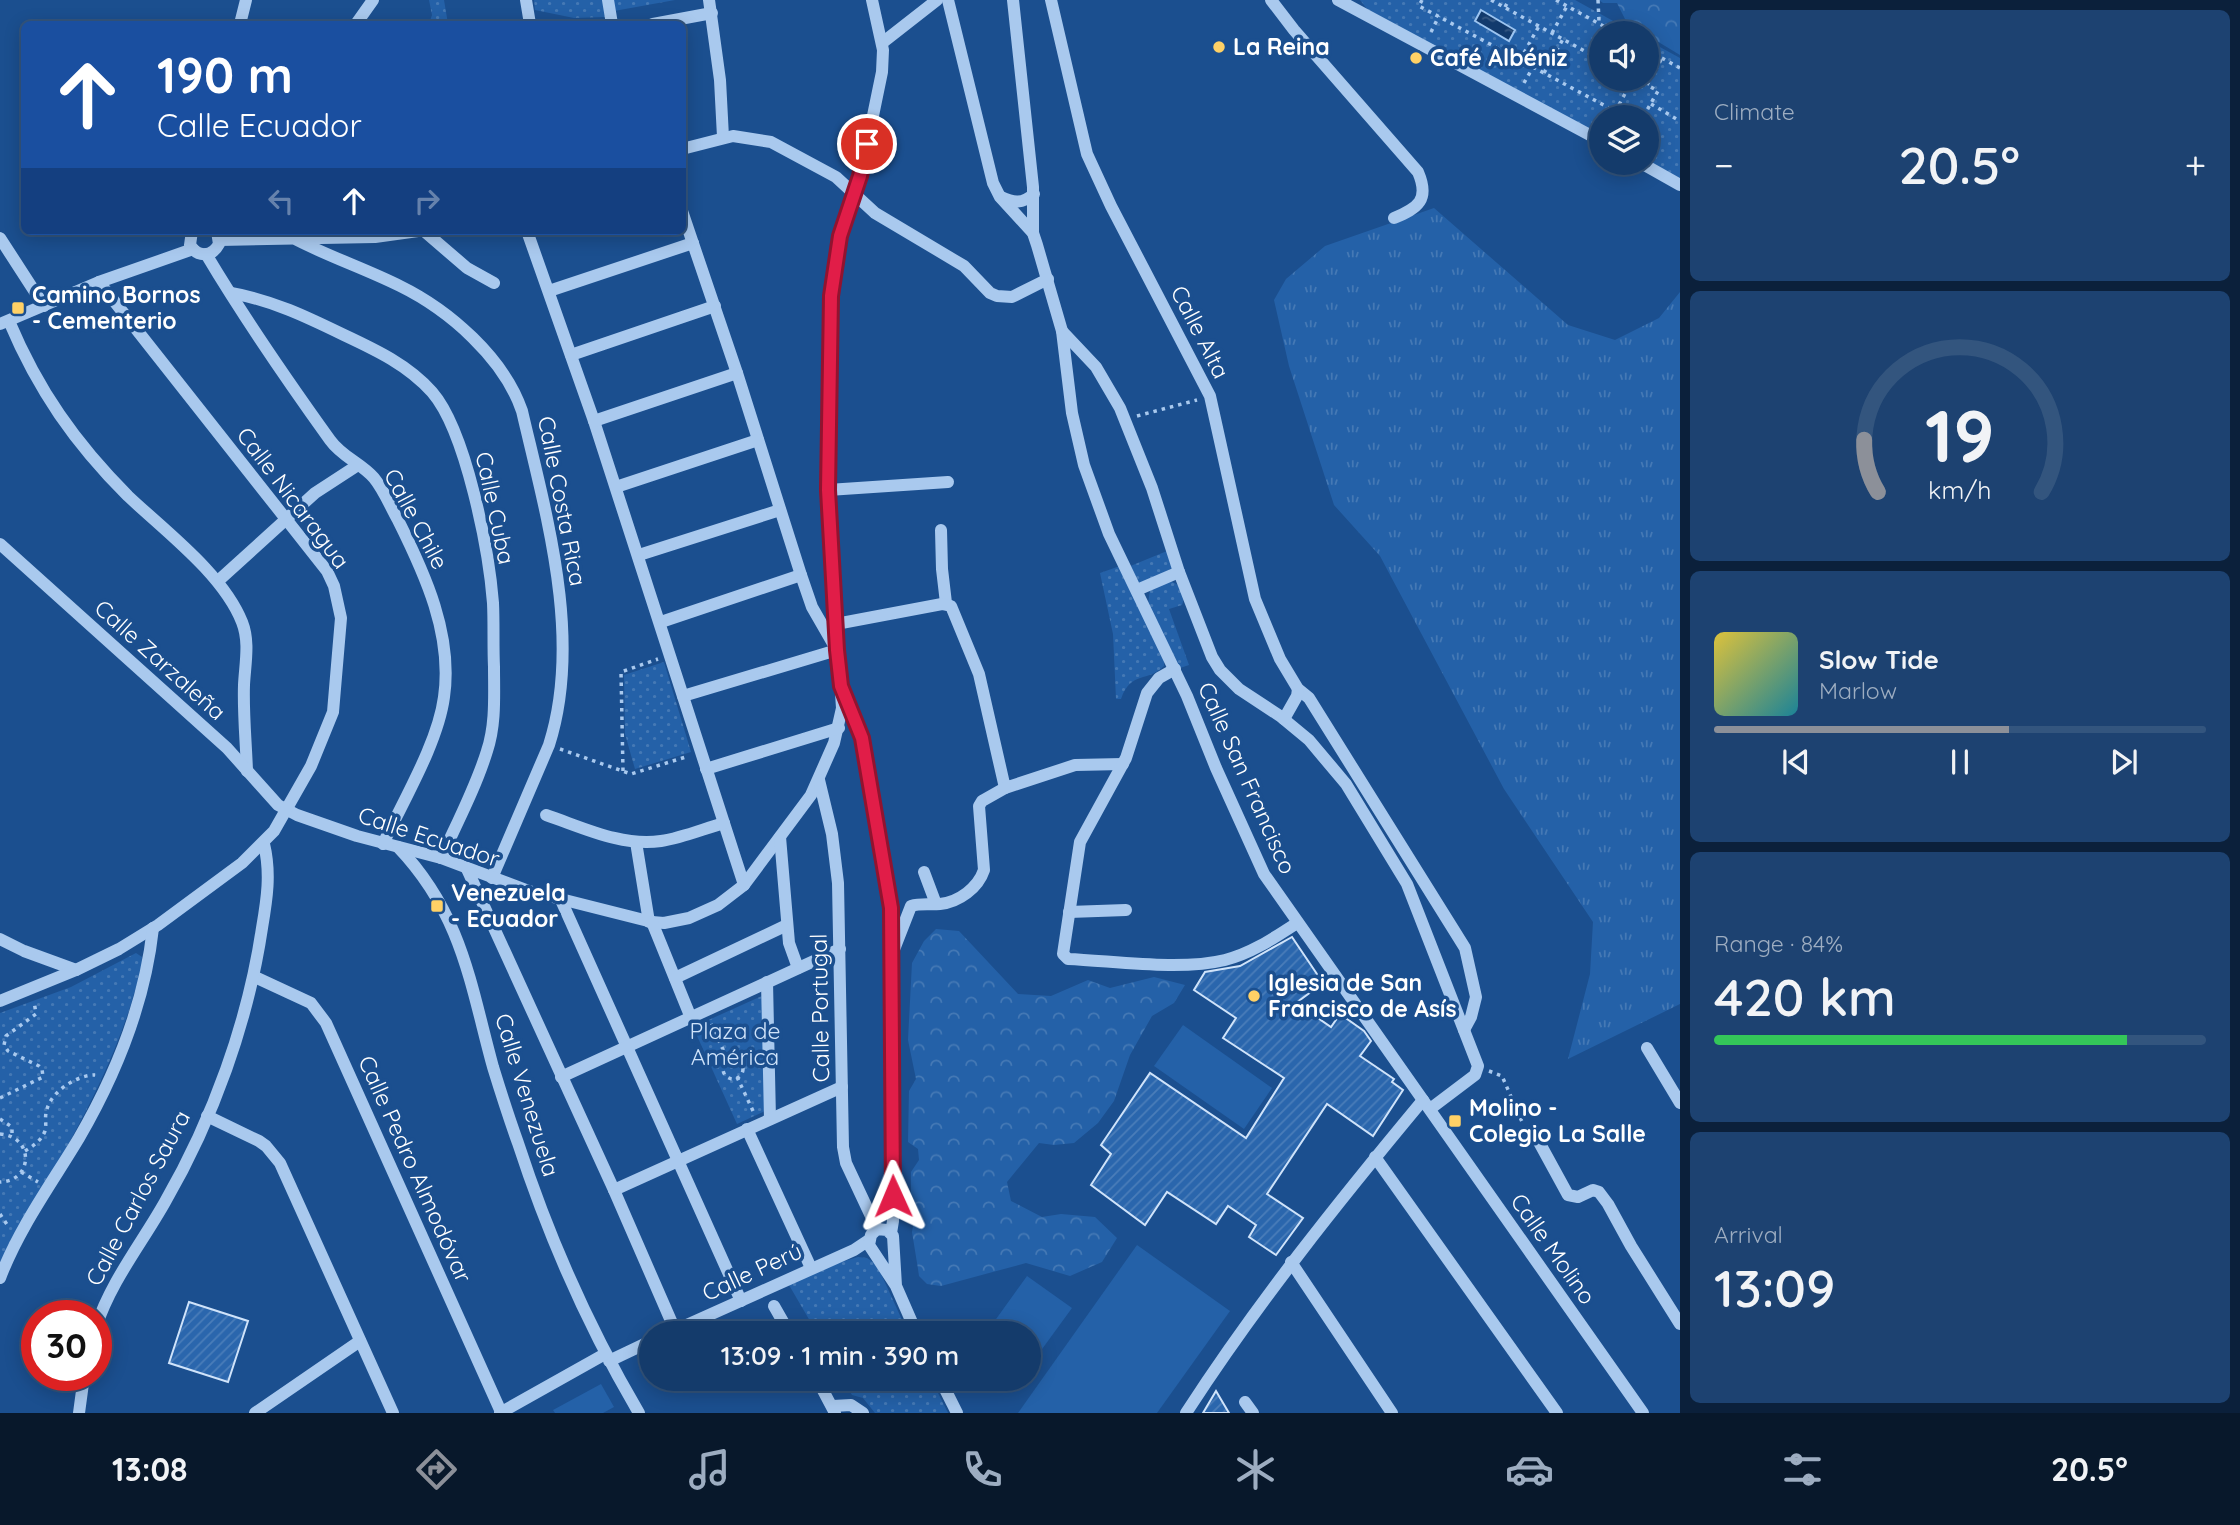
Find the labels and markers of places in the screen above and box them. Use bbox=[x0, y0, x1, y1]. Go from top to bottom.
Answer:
place label: La Reina bbox=[1233, 32, 1330, 61]
marker: La Reina bbox=[1211, 39, 1227, 55]
place label: Café Albéniz bbox=[1430, 43, 1567, 72]
marker: Café Albéniz bbox=[1408, 50, 1424, 66]
pin bbox=[837, 114, 897, 174]
place label: Camino Bornos - Cementerio bbox=[32, 280, 201, 335]
marker: Camino Bornos - Cementerio bbox=[10, 300, 26, 316]
place label: Venezuela - Ecuador bbox=[451, 878, 566, 933]
marker: Venezuela - Ecuador bbox=[429, 898, 445, 914]
place label: Iglesia de San Francisco de Asís bbox=[1268, 968, 1457, 1023]
marker: Iglesia de San Francisco de Asís bbox=[1246, 988, 1262, 1004]
place label: Molino - Colegio La Salle bbox=[1469, 1093, 1646, 1148]
marker: Molino - Colegio La Salle bbox=[1447, 1113, 1463, 1129]

